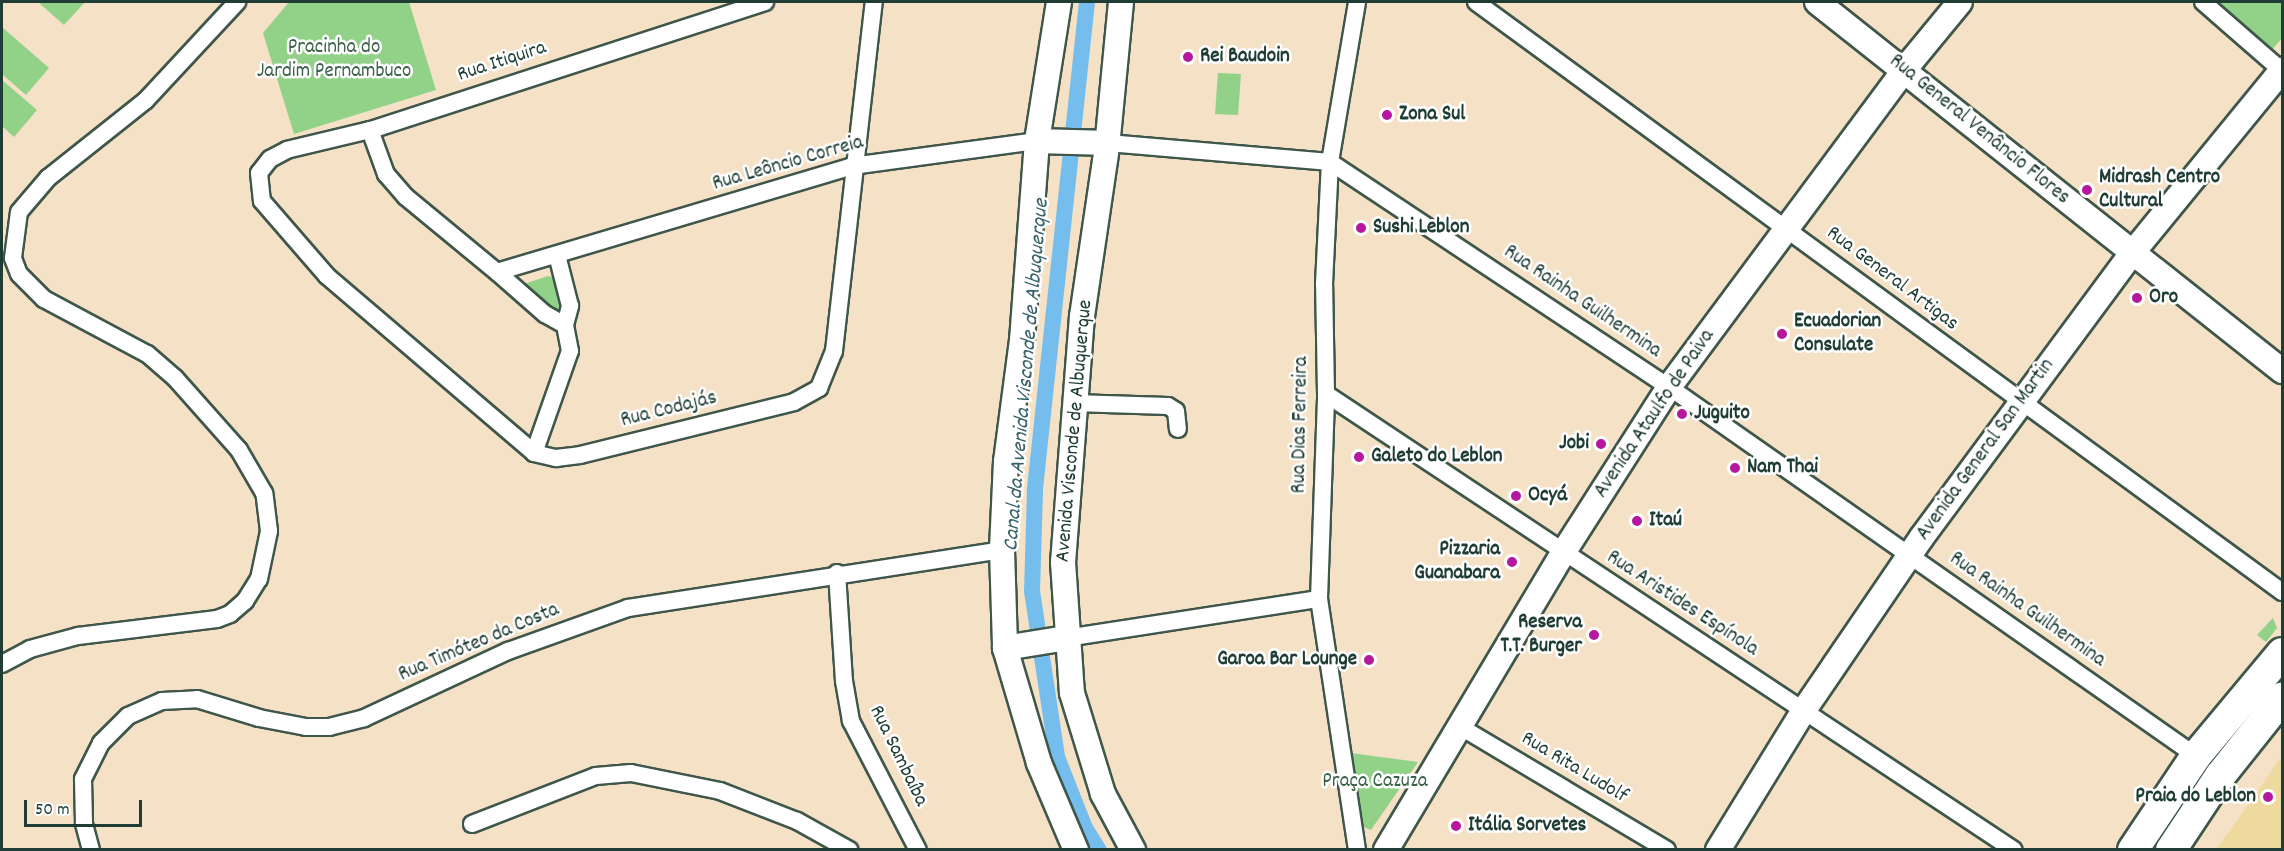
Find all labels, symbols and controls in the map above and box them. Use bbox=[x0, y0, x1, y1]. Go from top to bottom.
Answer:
park label: Pracinha do Jardim Pernambuco bbox=[257, 35, 411, 85]
street label: Rua Itiquira bbox=[454, 36, 550, 88]
place label: Rei Baudoin bbox=[1200, 44, 1290, 70]
street label: Rua General Venâncio Flores bbox=[1883, 49, 2075, 211]
marker: Rei Baudoin bbox=[1181, 50, 1195, 64]
place label: Zona Sul bbox=[1399, 102, 1465, 128]
marker: Zona Sul bbox=[1380, 108, 1394, 122]
street label: Rua Leôncio Correia bbox=[710, 130, 866, 198]
place label: Midrash Centro Cultural bbox=[2099, 165, 2220, 215]
marker: Midrash Centro Cultural bbox=[2080, 183, 2094, 197]
water label: Canal da Avenida Visconde de Albuquerque bbox=[998, 198, 1056, 552]
place label: Sushi Leblon bbox=[1373, 215, 1469, 241]
marker: Sushi Leblon bbox=[1354, 221, 1368, 235]
street label: Rua General Artigas bbox=[1821, 221, 1963, 337]
street label: Rua Rainha Guilhermina bbox=[1498, 240, 1666, 364]
place label: Oro bbox=[2149, 285, 2178, 311]
marker: Oro bbox=[2130, 291, 2144, 305]
street label: Avenida Visconde de Albuquerque bbox=[1051, 299, 1099, 563]
place label: Ecuadorian Consulate bbox=[1794, 309, 1881, 359]
street label: Avenida Ataulfo de Paiva bbox=[1589, 325, 1721, 503]
marker: Ecuadorian Consulate bbox=[1775, 327, 1789, 341]
street label: Avenida General San Martin bbox=[1912, 354, 2060, 546]
street label: Rua Dias Ferreira bbox=[1287, 356, 1315, 494]
street label: Rua Codajás bbox=[618, 386, 720, 434]
place label: Juguito bbox=[1694, 401, 1750, 427]
marker: Juguito bbox=[1675, 407, 1689, 421]
place label: Jobi bbox=[1559, 431, 1589, 457]
marker: Jobi bbox=[1594, 437, 1608, 451]
place label: Galeto do Leblon bbox=[1371, 444, 1503, 470]
marker: Galeto do Leblon bbox=[1352, 450, 1366, 464]
place label: Nam Thai bbox=[1747, 455, 1818, 481]
marker: Nam Thai bbox=[1728, 461, 1742, 475]
place label: Ocyá bbox=[1528, 483, 1567, 509]
marker: Ocyá bbox=[1509, 489, 1523, 503]
place label: Itaú bbox=[1649, 508, 1682, 534]
marker: Itaú bbox=[1630, 514, 1644, 528]
place label: Pizzaria Guanabara bbox=[1414, 537, 1500, 587]
street label: Rua Aristides Espínola bbox=[1601, 545, 1763, 663]
street label: Rua Rainha Guilhermina bbox=[1944, 547, 2110, 673]
marker: Pizzaria Guanabara bbox=[1505, 555, 1519, 569]
street label: Rua Timóteo da Costa bbox=[395, 598, 563, 688]
place label: Reserva T.T. Burger bbox=[1500, 610, 1582, 660]
marker: Reserva T.T. Burger bbox=[1587, 628, 1601, 642]
place label: Garoa Bar Lounge bbox=[1217, 647, 1357, 673]
marker: Garoa Bar Lounge bbox=[1362, 653, 1376, 667]
street label: Rua Sambaíba bbox=[863, 701, 933, 811]
street label: Rua Rita Ludolf bbox=[1516, 726, 1632, 810]
park label: Praça Cazuza bbox=[1322, 769, 1428, 795]
place label: Praia do Leblon bbox=[2135, 784, 2256, 810]
scale bar bbox=[27, 788, 146, 826]
marker: Praia do Leblon bbox=[2261, 790, 2275, 804]
text: 50 m bbox=[35, 798, 70, 823]
place label: Itália Sorvetes bbox=[1468, 813, 1586, 839]
marker: Itália Sorvetes bbox=[1449, 819, 1463, 833]

